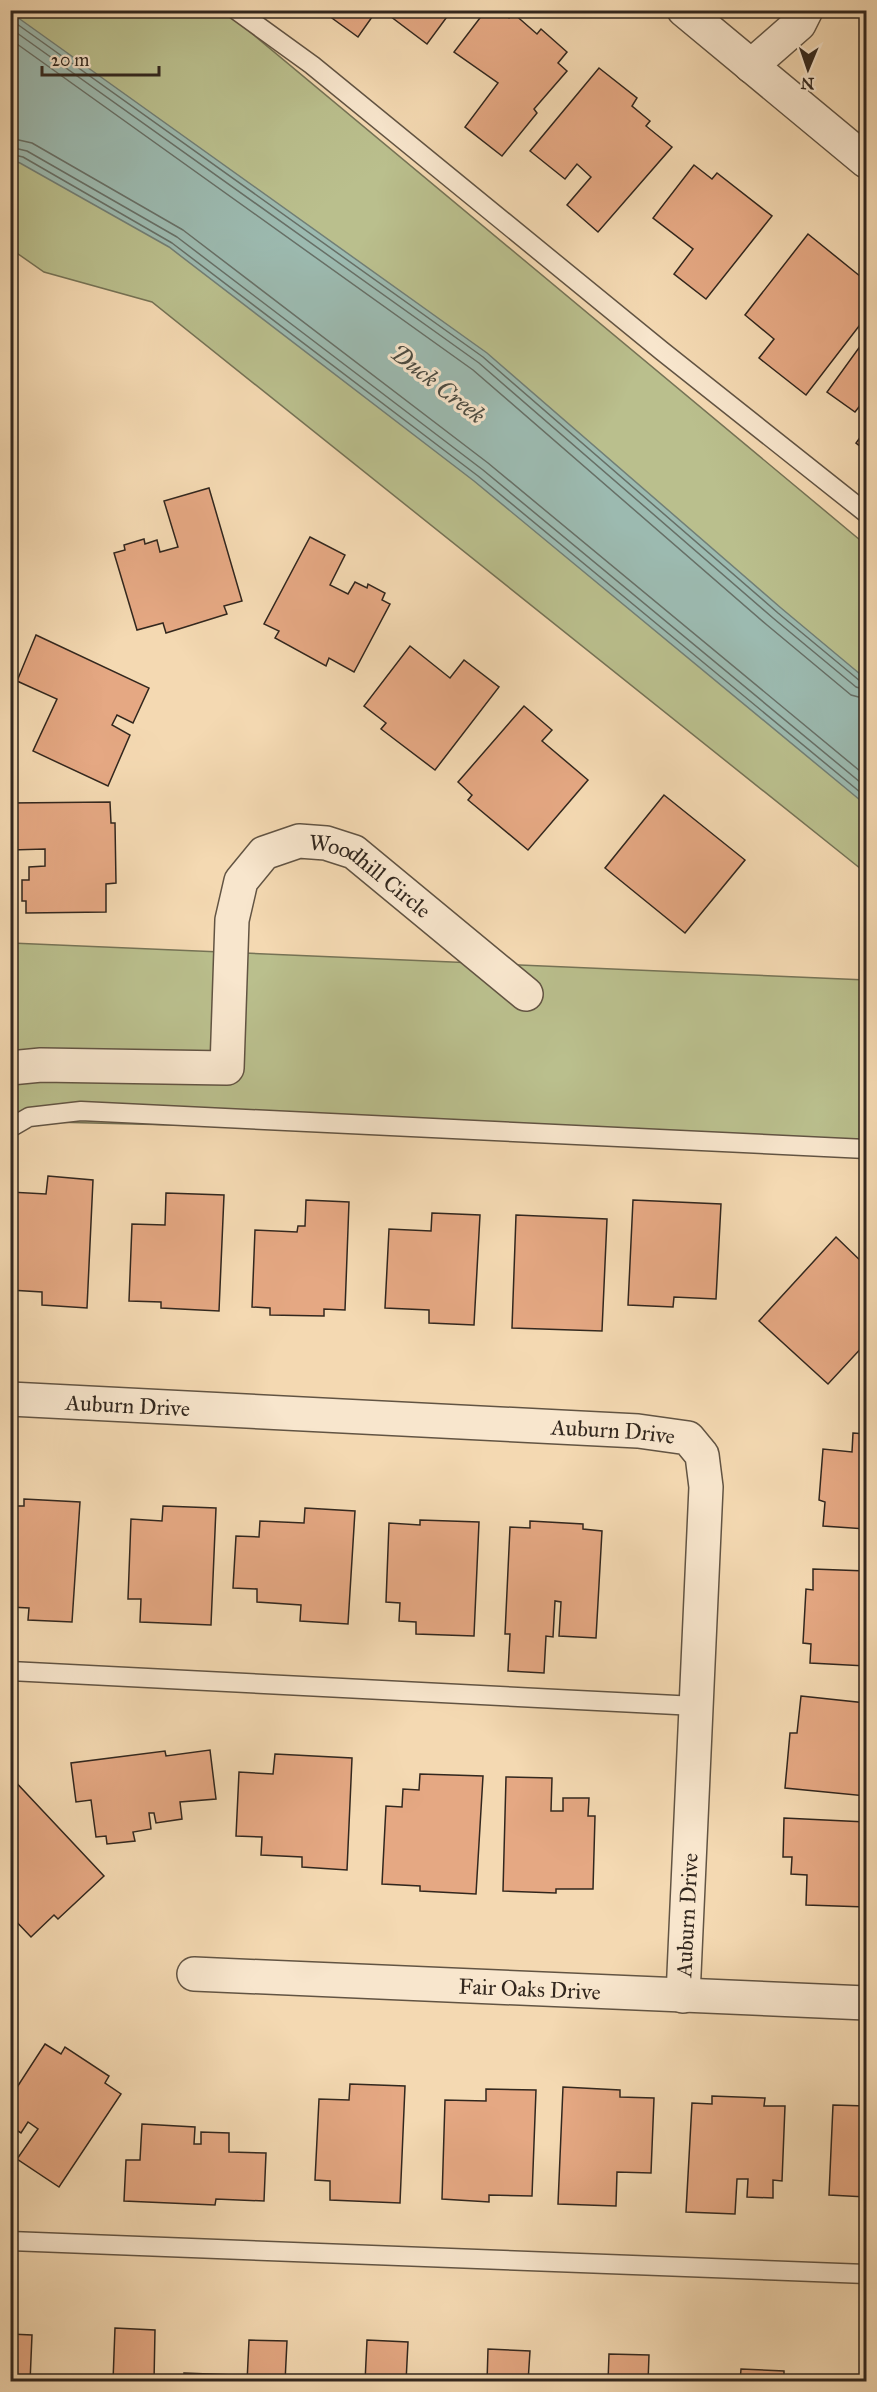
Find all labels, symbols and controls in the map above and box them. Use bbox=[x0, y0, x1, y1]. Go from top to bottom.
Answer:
scale bar bbox=[42, 39, 159, 77]
north arrow bbox=[778, 39, 838, 99]
text: 20 m bbox=[51, 49, 89, 71]
text: N bbox=[800, 74, 815, 93]
water label: Duck Creek bbox=[385, 338, 492, 431]
street label: Woodhill Circle bbox=[308, 828, 437, 924]
street label: Auburn Drive bbox=[64, 1388, 191, 1422]
street label: Auburn Drive bbox=[549, 1413, 677, 1450]
street label: Auburn Drive bbox=[670, 1852, 704, 1979]
street label: Fair Oaks Drive bbox=[458, 1972, 601, 2005]

